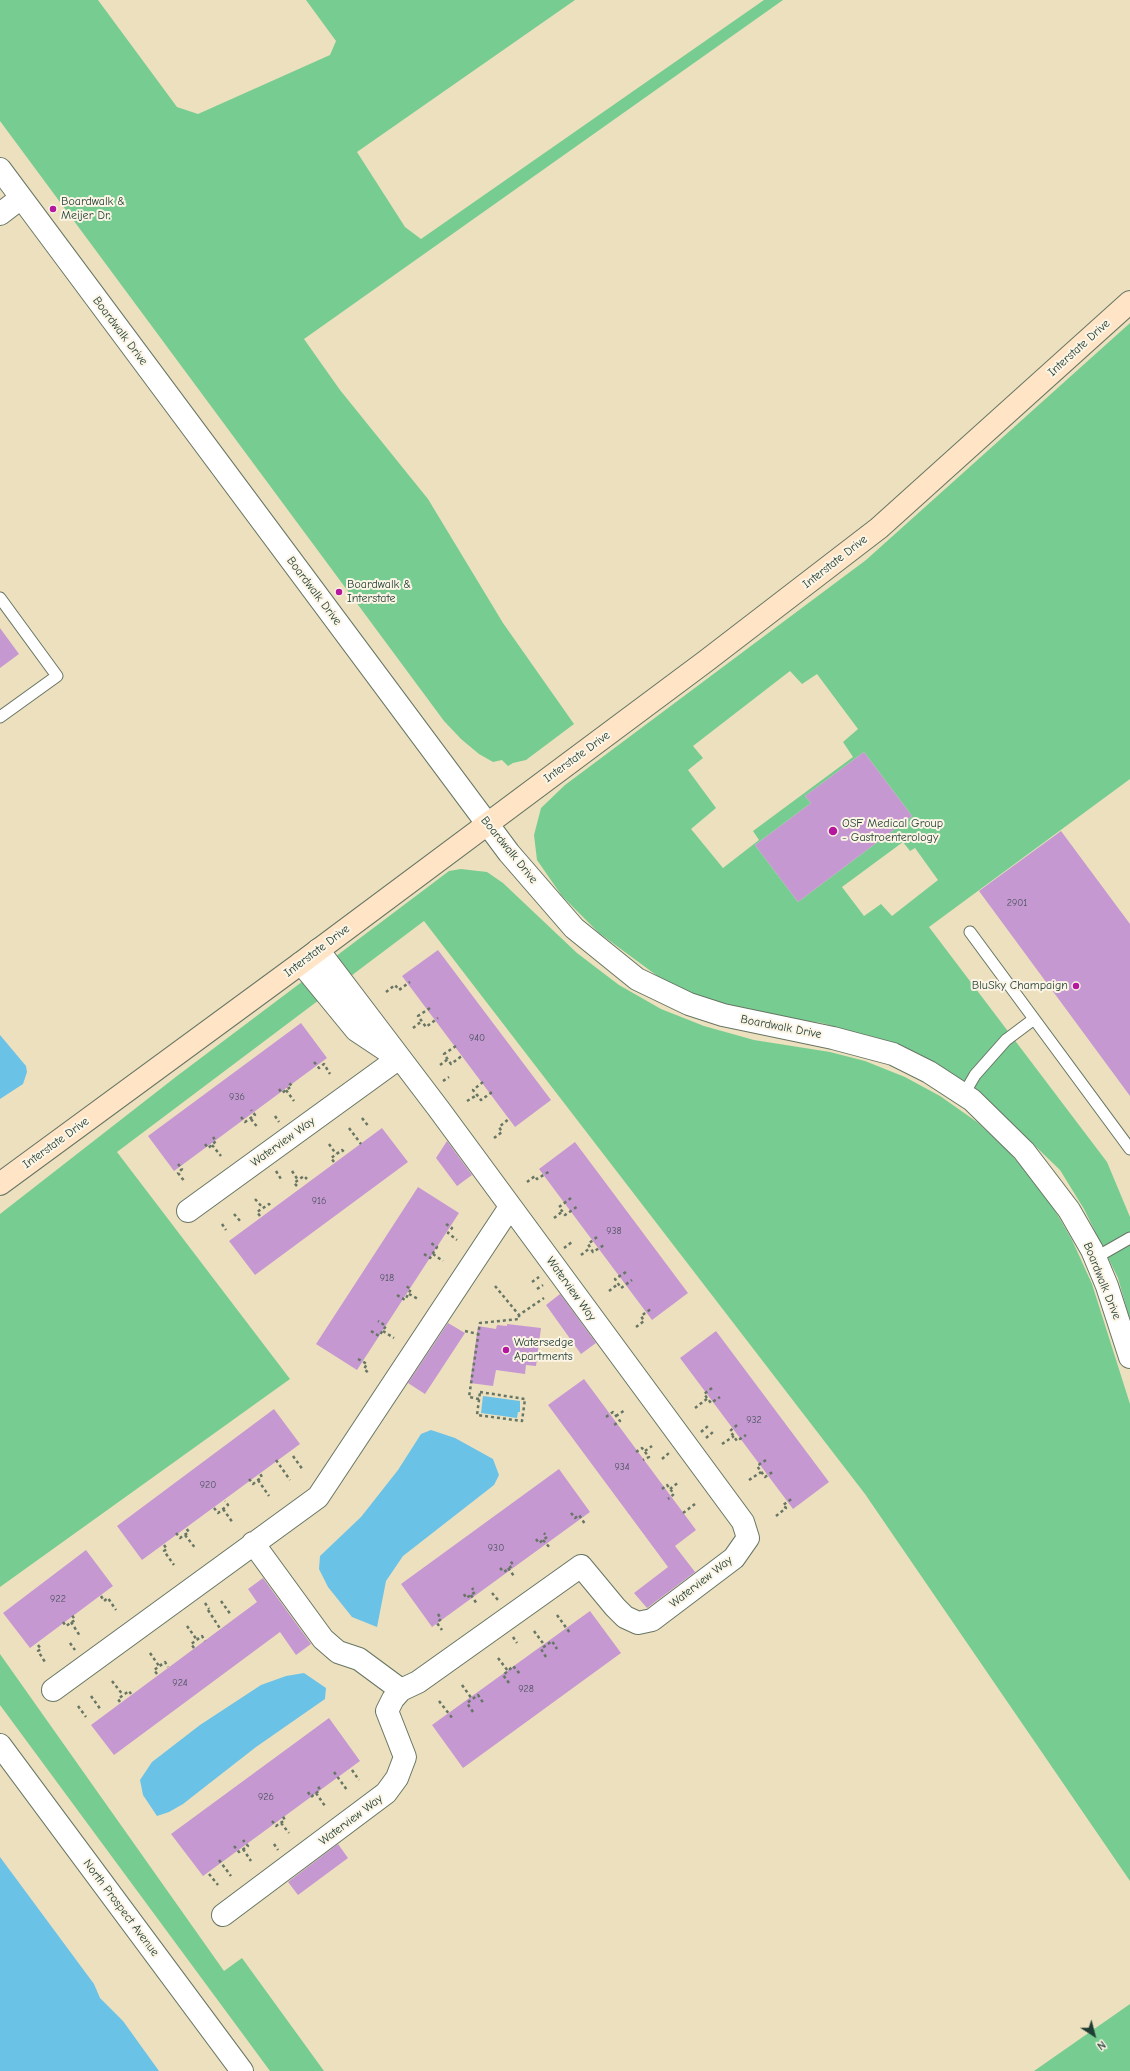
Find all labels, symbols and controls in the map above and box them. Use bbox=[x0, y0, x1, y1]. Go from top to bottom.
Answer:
place label: Boardwalk & Meijer Dr. bbox=[61, 195, 125, 223]
marker: Boardwalk & Meijer Dr. bbox=[48, 204, 58, 214]
street label: Boardwalk Drive bbox=[90, 294, 150, 368]
street label: Interstate Drive bbox=[1045, 316, 1113, 380]
street label: Interstate Drive bbox=[800, 532, 870, 592]
street label: Boardwalk Drive bbox=[284, 554, 344, 628]
place label: Boardwalk & Interstate bbox=[347, 578, 411, 606]
marker: Boardwalk & Interstate bbox=[334, 587, 344, 597]
street label: Interstate Drive bbox=[541, 728, 613, 786]
street label: Boardwalk Drive bbox=[478, 814, 540, 886]
place label: OSF Medical Group - Gastroenterology bbox=[842, 817, 943, 845]
marker: OSF Medical Group - Gastroenterology bbox=[827, 825, 839, 837]
house number: 2901 bbox=[1007, 897, 1027, 909]
street label: Interstate Drive bbox=[281, 922, 353, 980]
place label: BluSky Champaign bbox=[972, 979, 1068, 993]
marker: BluSky Champaign bbox=[1071, 981, 1081, 991]
street label: Boardwalk Drive bbox=[739, 1012, 823, 1042]
house number: 940 bbox=[469, 1032, 485, 1044]
house number: 936 bbox=[229, 1091, 245, 1103]
street label: Interstate Drive bbox=[20, 1114, 92, 1172]
street label: Waterview Way bbox=[248, 1114, 318, 1170]
house number: 916 bbox=[312, 1195, 326, 1207]
house number: 938 bbox=[606, 1225, 622, 1237]
street label: Boardwalk Drive bbox=[1080, 1240, 1124, 1322]
street label: Waterview Way bbox=[543, 1254, 599, 1324]
house number: 918 bbox=[380, 1272, 394, 1284]
place label: Watersedge Apartments bbox=[514, 1336, 573, 1364]
marker: Watersedge Apartments bbox=[501, 1345, 511, 1355]
house number: 932 bbox=[746, 1414, 762, 1426]
house number: 934 bbox=[614, 1461, 630, 1473]
house number: 920 bbox=[200, 1479, 216, 1491]
house number: 930 bbox=[488, 1542, 504, 1554]
street label: Waterview Way bbox=[667, 1553, 735, 1611]
house number: 922 bbox=[50, 1593, 66, 1605]
house number: 924 bbox=[172, 1677, 188, 1689]
house number: 928 bbox=[518, 1683, 534, 1695]
house number: 926 bbox=[258, 1791, 274, 1803]
street label: Waterview Way bbox=[316, 1791, 386, 1849]
street label: North Prospect Avenue bbox=[80, 1857, 162, 1959]
north arrow bbox=[1074, 2015, 1114, 2055]
text: N bbox=[1095, 2038, 1108, 2052]

